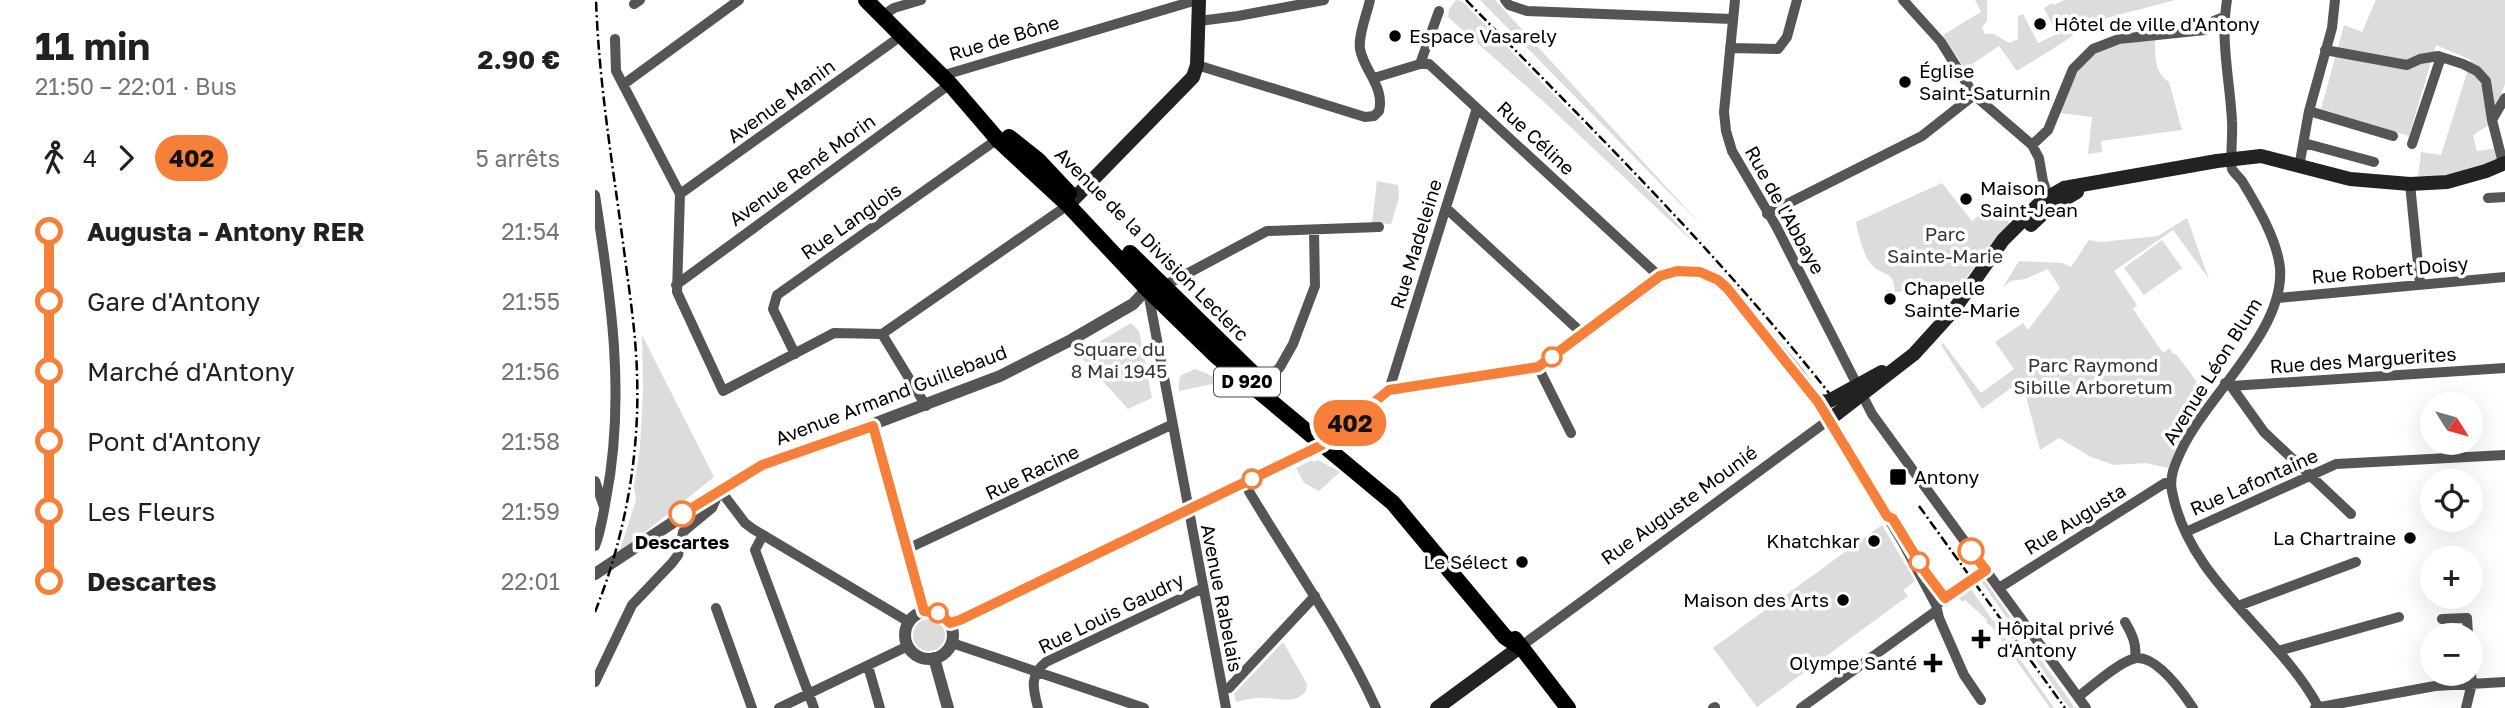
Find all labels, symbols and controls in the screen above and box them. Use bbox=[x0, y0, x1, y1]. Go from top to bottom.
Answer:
street label: Rue de Bône bbox=[946, 10, 1062, 65]
place label: Hôtel de ville d'Antony bbox=[2054, 12, 2260, 35]
marker: Hôtel de ville d'Antony bbox=[2032, 16, 2048, 32]
text: 11 min bbox=[35, 23, 150, 68]
place label: Espace Vasarely bbox=[1409, 24, 1557, 47]
marker: Espace Vasarely bbox=[1387, 28, 1403, 44]
text: 2.90 € bbox=[478, 44, 560, 75]
street label: Avenue Manin bbox=[722, 54, 839, 147]
place label: Église Saint-Saturnin bbox=[1919, 59, 2051, 104]
text: 21:50 – 22:01 · Bus bbox=[35, 72, 237, 100]
marker: Église Saint-Saturnin bbox=[1897, 74, 1913, 90]
street label: Rue Céline bbox=[1493, 96, 1580, 179]
street label: Avenue René Morin bbox=[724, 109, 879, 230]
icon: walk bbox=[35, 139, 73, 177]
icon: forward bbox=[107, 139, 145, 177]
street label: Avenue de la Division Leclerc bbox=[1051, 142, 1254, 345]
street label: Rue de l'Abbaye bbox=[1741, 142, 1830, 278]
text: 402 bbox=[169, 143, 214, 172]
text: 4 bbox=[83, 144, 97, 172]
text: 5 arrêts bbox=[475, 144, 560, 172]
street label: Rue Madeleine bbox=[1385, 176, 1446, 311]
place label: Maison Saint-Jean bbox=[1980, 176, 2078, 221]
street label: Rue Langlois bbox=[796, 178, 905, 264]
marker: Maison Saint-Jean bbox=[1958, 191, 1974, 207]
text: Augusta - Antony RER bbox=[87, 216, 365, 247]
text: 21:54 bbox=[501, 217, 560, 245]
park label: Parc Sainte-Marie bbox=[1887, 222, 2003, 267]
street label: Rue Robert Doisy bbox=[2311, 251, 2470, 288]
place label: Chapelle Sainte-Marie bbox=[1904, 276, 2020, 321]
text: Gare d'Antony bbox=[87, 286, 260, 317]
text: 21:55 bbox=[502, 287, 560, 315]
marker: Chapelle Sainte-Marie bbox=[1882, 291, 1898, 307]
street label: Avenue Léon Blum bbox=[2157, 293, 2266, 448]
park label: Square du 8 Mai 1945 bbox=[1071, 337, 1167, 382]
street label: Avenue Armand Guillebaud bbox=[772, 340, 1010, 449]
street label: Rue des Marguerites bbox=[2269, 342, 2457, 377]
unlabelled marker bbox=[1542, 347, 1562, 367]
park label: Parc Raymond Sibille Arboretum bbox=[2013, 353, 2173, 398]
text: Marché d'Antony bbox=[87, 356, 294, 387]
text: 21:56 bbox=[501, 357, 560, 385]
road number: D 920 bbox=[1214, 368, 1280, 396]
north arrow bbox=[2420, 392, 2483, 455]
map controls bbox=[2420, 392, 2483, 686]
line badge: 402 bbox=[1310, 400, 1390, 446]
text: 402 bbox=[1327, 408, 1373, 437]
text: Pont d'Antony bbox=[87, 426, 261, 457]
text: 21:58 bbox=[501, 427, 560, 455]
street label: Rue Racine bbox=[981, 439, 1082, 504]
street label: Rue Auguste Mounié bbox=[1596, 440, 1761, 569]
street label: Rue Lafontaine bbox=[2186, 443, 2321, 520]
place label: Antony bbox=[1914, 465, 1980, 488]
marker: Antony bbox=[1888, 467, 1908, 487]
unlabelled marker bbox=[1242, 469, 1262, 489]
button: locate bbox=[2420, 469, 2483, 532]
street label: Rue Augusta bbox=[2020, 478, 2130, 559]
text: Les Fleurs bbox=[87, 496, 215, 527]
text: 21:59 bbox=[501, 497, 560, 525]
marker: Descartes bbox=[669, 501, 695, 527]
street label: Avenue Rabelais bbox=[1197, 522, 1248, 674]
place label: La Chartraine bbox=[2273, 526, 2396, 549]
place label: Khatchkar bbox=[1766, 529, 1861, 552]
place label: Descartes bbox=[635, 530, 730, 553]
marker: La Chartraine bbox=[2402, 530, 2418, 546]
marker: Khatchkar bbox=[1866, 533, 1882, 549]
unlabelled marker bbox=[1958, 538, 1984, 564]
button: + bbox=[2420, 546, 2483, 609]
place label: Le Sélect bbox=[1424, 550, 1508, 573]
unlabelled marker bbox=[1909, 552, 1929, 572]
marker: Le Sélect bbox=[1514, 554, 1530, 570]
text: Descartes bbox=[87, 566, 216, 597]
text: 22:01 bbox=[501, 567, 560, 595]
street label: Rue Louis Gaudry bbox=[1034, 567, 1188, 658]
place label: Maison des Arts bbox=[1683, 588, 1829, 611]
marker: Maison des Arts bbox=[1835, 592, 1851, 608]
unlabelled marker bbox=[928, 603, 948, 623]
place label: Hôpital privé d'Antony bbox=[1997, 616, 2114, 661]
button: − bbox=[2420, 623, 2483, 686]
marker: Hôpital privé d'Antony bbox=[1971, 629, 1991, 649]
place label: Olympe Santé bbox=[1789, 651, 1917, 674]
marker: Olympe Santé bbox=[1923, 653, 1943, 673]

